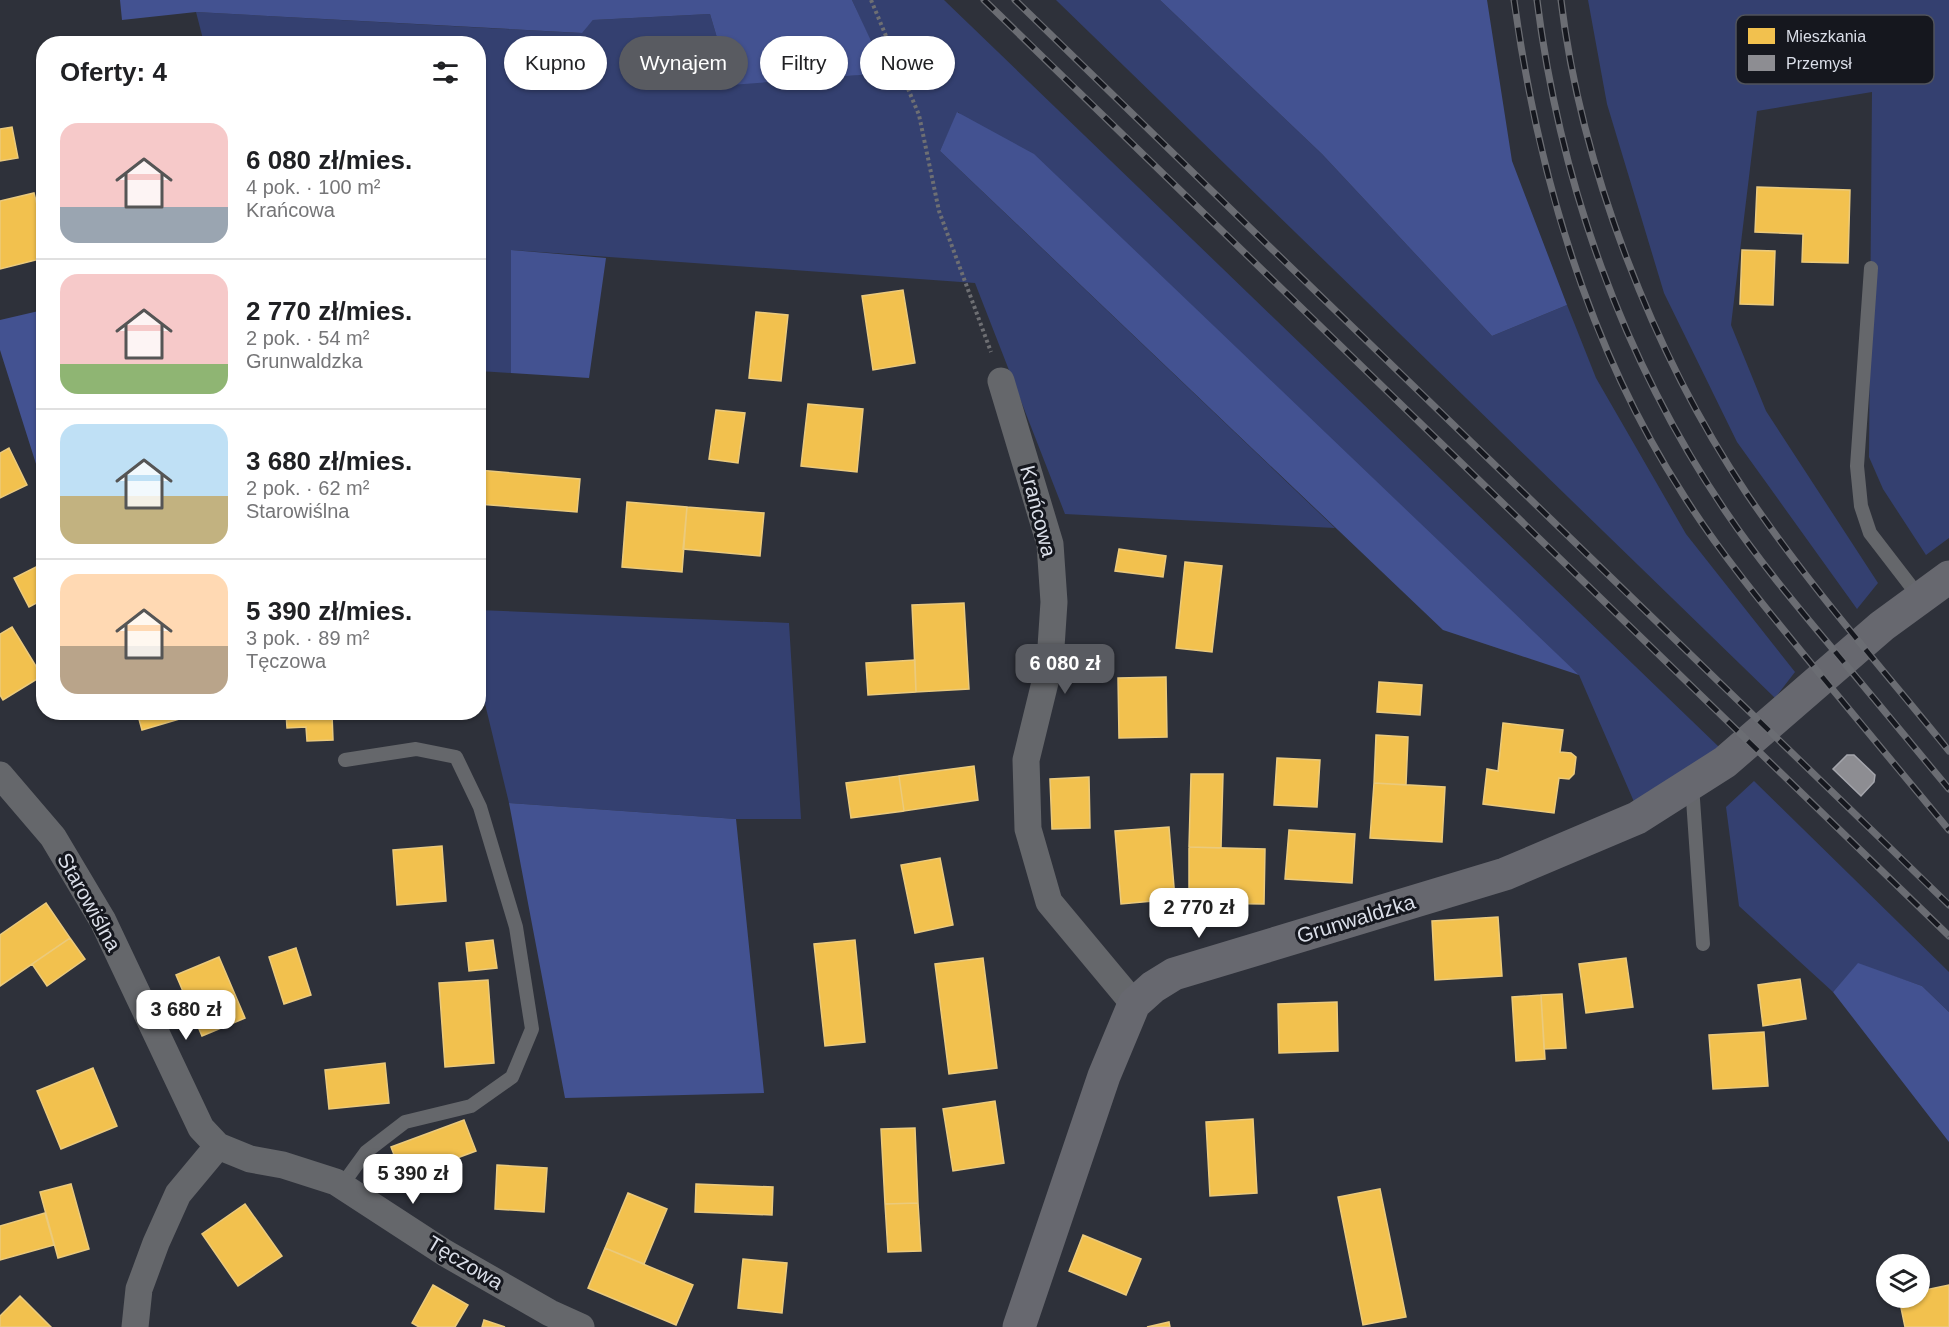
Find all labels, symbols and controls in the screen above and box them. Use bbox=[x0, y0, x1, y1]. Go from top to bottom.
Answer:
legend bbox=[1736, 15, 1934, 84]
text: Mieszkania bbox=[1786, 28, 1866, 45]
chip: Kupno bbox=[504, 36, 607, 90]
chip: Wynajem bbox=[619, 36, 748, 90]
chip: Filtry bbox=[760, 36, 848, 90]
chip: Nowe bbox=[860, 36, 955, 90]
text: Przemysł bbox=[1786, 55, 1852, 72]
icon: filters bbox=[429, 56, 462, 89]
text: Oferty: 4 bbox=[60, 57, 167, 87]
text: 6 080 zł/mies. bbox=[246, 145, 412, 175]
icon: home bbox=[108, 147, 180, 219]
text: 4 pok. · 100 m² bbox=[246, 176, 381, 198]
text: Krańcowa bbox=[246, 199, 335, 221]
text: 2 770 zł/mies. bbox=[246, 296, 412, 326]
icon: home bbox=[108, 298, 180, 370]
text: 2 pok. · 54 m² bbox=[246, 327, 369, 349]
text: Grunwaldzka bbox=[246, 350, 363, 372]
text: 3 680 zł/mies. bbox=[246, 446, 412, 476]
icon: home bbox=[108, 448, 180, 520]
street label: Krańcowa bbox=[1016, 463, 1061, 559]
text: 2 pok. · 62 m² bbox=[246, 477, 369, 499]
text: Starowiślna bbox=[246, 500, 349, 522]
text: 5 390 zł/mies. bbox=[246, 596, 412, 626]
icon: home bbox=[108, 598, 180, 670]
text: 3 pok. · 89 m² bbox=[246, 627, 369, 649]
pin: 6 080 zł bbox=[1003, 644, 1127, 695]
text: Tęczowa bbox=[246, 650, 326, 672]
text: 6 080 zł bbox=[1029, 652, 1101, 674]
street label: Starowiślna bbox=[53, 849, 126, 955]
pin: 2 770 zł bbox=[1137, 888, 1261, 939]
street label: Grunwaldzka bbox=[1294, 890, 1418, 947]
text: 2 770 zł bbox=[1163, 896, 1235, 918]
pin: 3 680 zł bbox=[124, 990, 248, 1041]
text: 3 680 zł bbox=[150, 998, 222, 1020]
pin: 5 390 zł bbox=[351, 1154, 475, 1205]
text: 5 390 zł bbox=[377, 1162, 449, 1184]
street label: Tęczowa bbox=[423, 1231, 507, 1294]
map controls bbox=[1876, 1254, 1930, 1308]
button: layers bbox=[1876, 1254, 1930, 1308]

